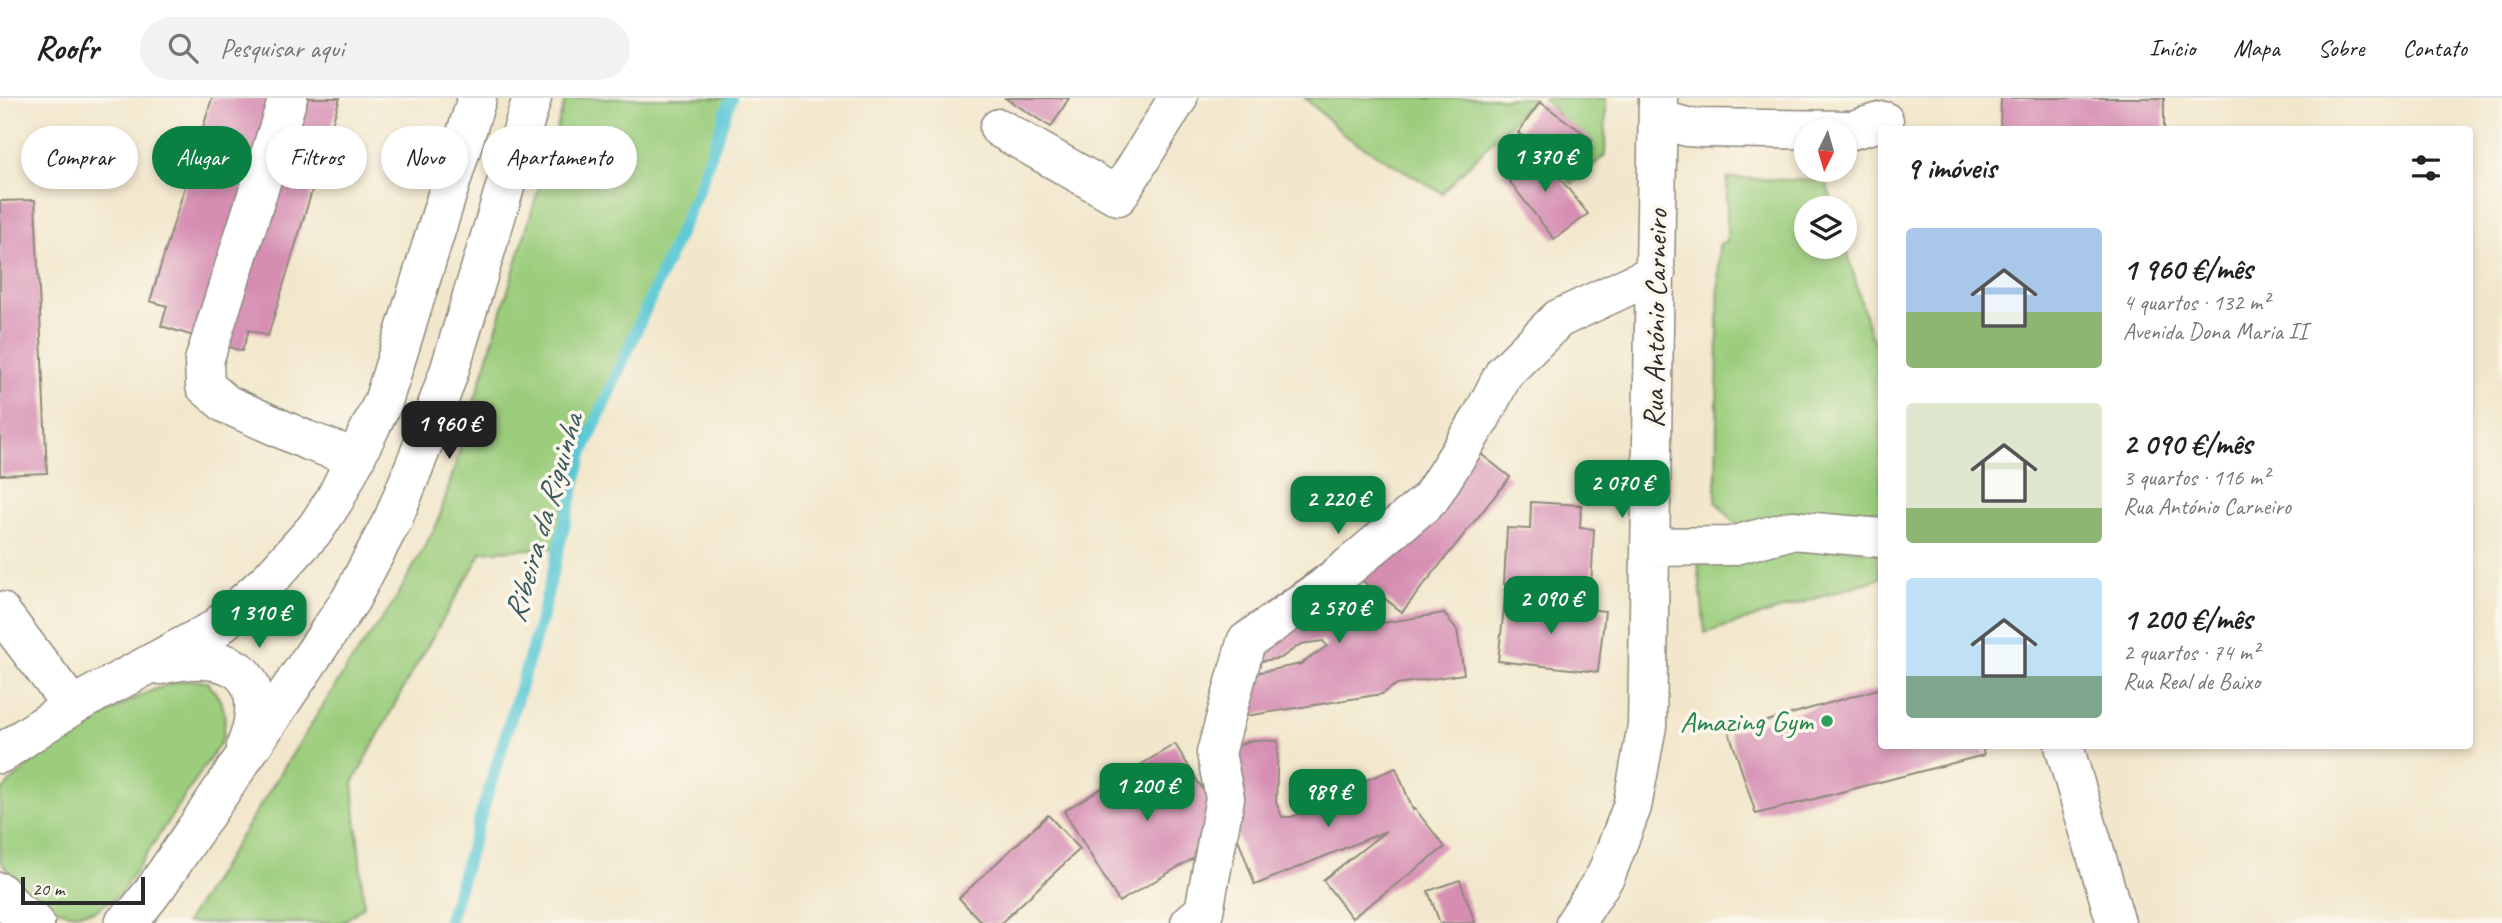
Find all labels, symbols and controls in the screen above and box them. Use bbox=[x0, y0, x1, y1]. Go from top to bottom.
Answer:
search box bbox=[140, 17, 630, 80]
text: Roofr bbox=[35, 27, 98, 69]
icon: search bbox=[164, 29, 202, 67]
text: Pesquisar aqui bbox=[220, 32, 344, 65]
text: Início bbox=[2149, 33, 2195, 63]
text: Mapa bbox=[2233, 33, 2280, 63]
text: Sobre bbox=[2318, 33, 2364, 63]
text: Contato bbox=[2402, 33, 2467, 63]
north arrow bbox=[1794, 119, 1857, 182]
map controls bbox=[1794, 119, 1857, 259]
chip: Comprar bbox=[21, 126, 138, 189]
chip: Alugar bbox=[152, 126, 252, 189]
chip: Filtros bbox=[266, 126, 367, 189]
chip: Novo bbox=[381, 126, 468, 189]
chip: Apartamento bbox=[482, 126, 637, 189]
pin: 1 370 € bbox=[1480, 134, 1610, 194]
text: 1 370 € bbox=[1514, 142, 1576, 171]
text: 9 imóveis bbox=[1906, 149, 1996, 187]
icon: filters bbox=[2407, 149, 2445, 187]
button: layers bbox=[1794, 196, 1857, 259]
street label: Rua António Carneiro bbox=[1634, 208, 1676, 429]
text: 1 960 €/mês bbox=[2123, 250, 2253, 288]
icon: home bbox=[1962, 256, 2046, 340]
text: 4 quartos · 132 m² bbox=[2123, 288, 2269, 317]
text: Avenida Dona Maria II bbox=[2123, 317, 2307, 346]
pin: 1 960 € bbox=[384, 402, 514, 461]
water label: Ribeira da Riguinha bbox=[494, 406, 593, 627]
text: 1 960 € bbox=[417, 409, 481, 438]
text: 2 090 €/mês bbox=[2123, 425, 2252, 463]
icon: home bbox=[1962, 431, 2046, 515]
pin: 2 070 € bbox=[1557, 460, 1687, 520]
text: 3 quartos · 116 m² bbox=[2123, 463, 2269, 492]
text: 2 070 € bbox=[1591, 468, 1653, 497]
pin: 2 220 € bbox=[1273, 476, 1403, 536]
text: 2 220 € bbox=[1307, 484, 1369, 513]
text: Rua António Carneiro bbox=[2123, 492, 2291, 521]
pin: 2 090 € bbox=[1486, 576, 1616, 636]
text: 2 090 € bbox=[1520, 584, 1582, 613]
pin: 2 570 € bbox=[1274, 586, 1404, 645]
pin: 1 310 € bbox=[194, 590, 324, 650]
text: 2 570 € bbox=[1308, 593, 1370, 622]
text: 1 310 € bbox=[228, 598, 290, 627]
text: 1 200 €/mês bbox=[2123, 600, 2252, 638]
icon: home bbox=[1962, 606, 2046, 690]
text: 2 quartos · 74 m² bbox=[2123, 638, 2259, 667]
text: Rua Real de Baixo bbox=[2123, 667, 2260, 696]
place label: Amazing Gym bbox=[1680, 702, 1814, 740]
marker: Amazing Gym bbox=[1819, 713, 1835, 729]
pin: 1 200 € bbox=[1082, 764, 1212, 823]
pin: 989 € bbox=[1279, 770, 1377, 829]
text: 1 200 € bbox=[1116, 771, 1178, 800]
text: 989 € bbox=[1305, 777, 1351, 806]
scale bar bbox=[21, 874, 145, 906]
text: 20 m bbox=[32, 877, 64, 901]

